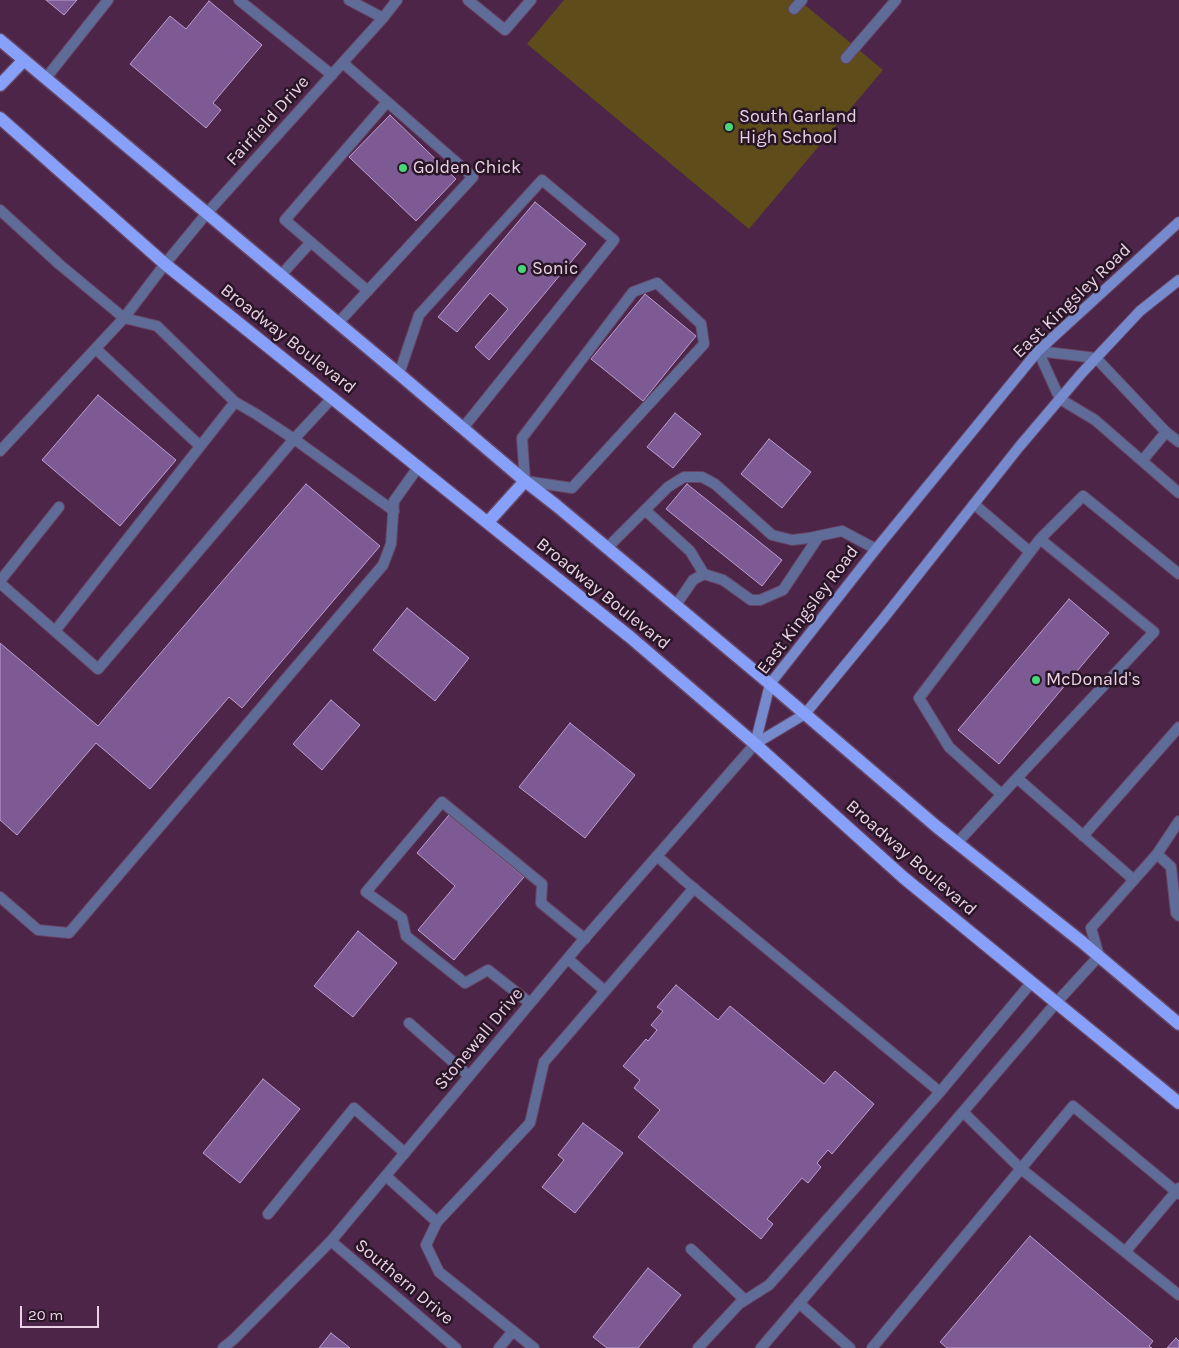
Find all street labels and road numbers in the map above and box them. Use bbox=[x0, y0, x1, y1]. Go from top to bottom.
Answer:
street label: Fairfield Drive bbox=[222, 72, 314, 170]
street label: East Kingsley Road bbox=[1009, 239, 1135, 363]
street label: Broadway Boulevard bbox=[216, 279, 360, 399]
street label: Broadway Boulevard bbox=[532, 533, 674, 655]
street label: East Kingsley Road bbox=[753, 541, 863, 679]
street label: Broadway Boulevard bbox=[841, 795, 981, 921]
street label: Stonewall Drive bbox=[430, 983, 528, 1095]
street label: Southern Drive bbox=[350, 1234, 458, 1330]

